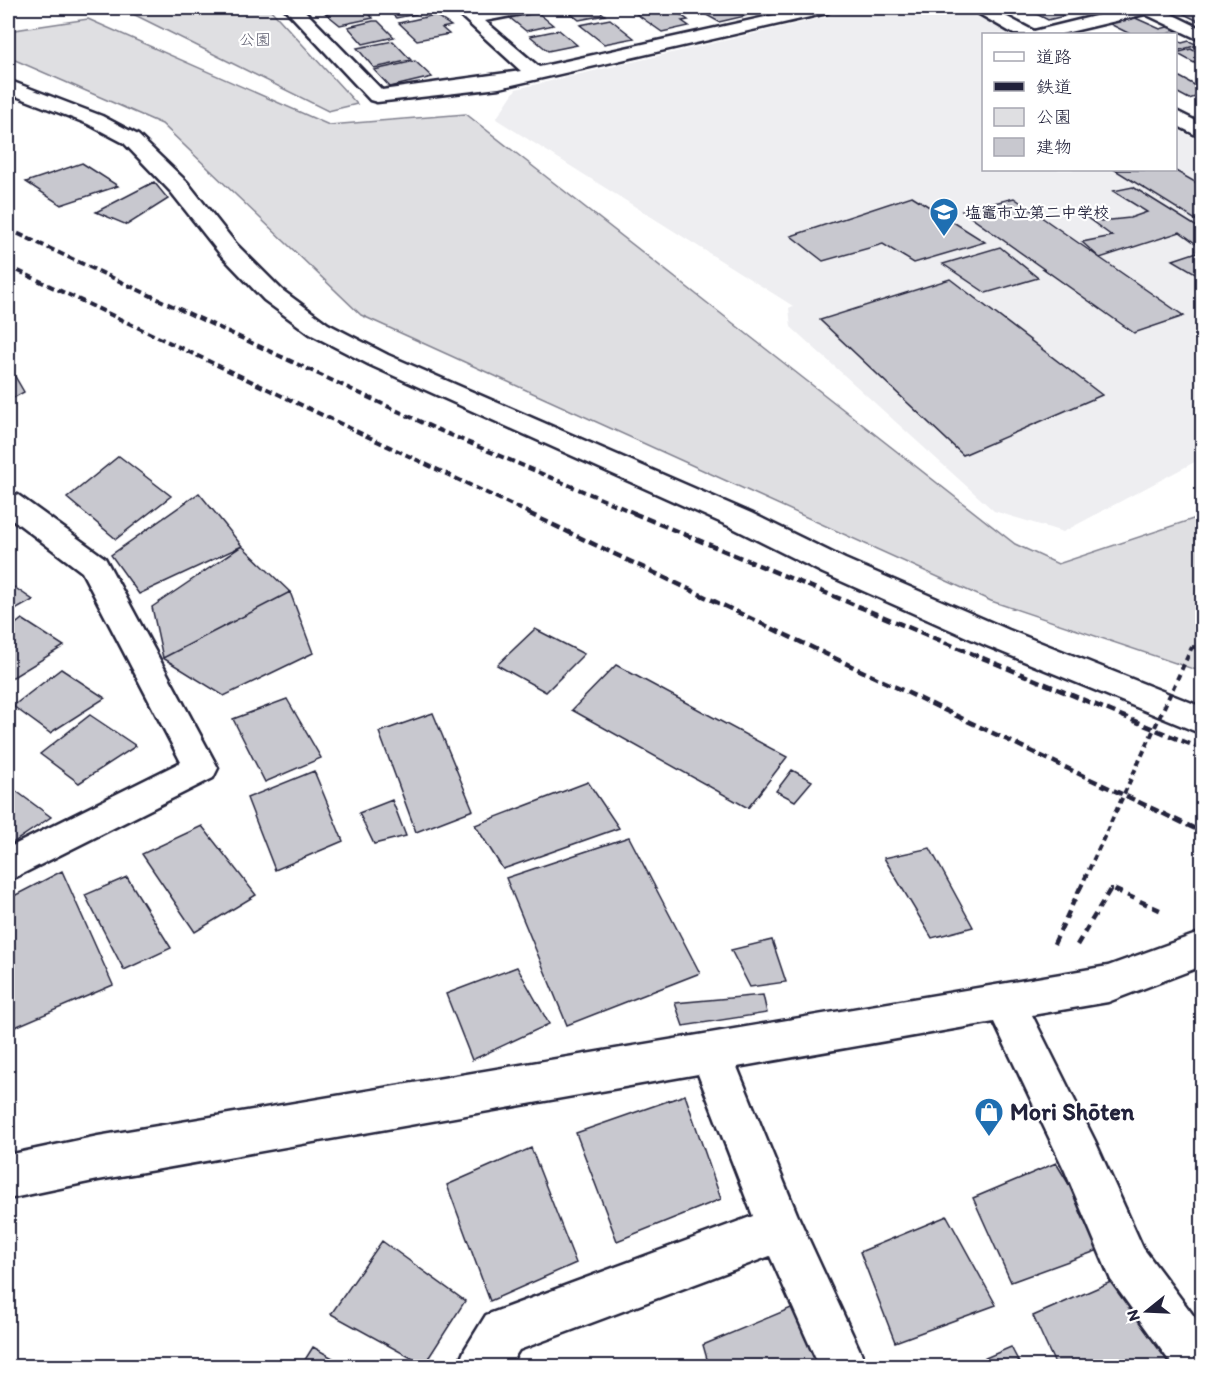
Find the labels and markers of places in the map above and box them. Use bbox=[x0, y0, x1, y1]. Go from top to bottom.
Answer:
school or university icon: 塩竈市立第二中学校 bbox=[928, 196, 960, 238]
place label: 塩竈市立第二中学校 bbox=[965, 203, 1109, 222]
shop icon: Mori Shōten bbox=[973, 1096, 1005, 1138]
place label: Mori Shōten bbox=[1010, 1097, 1135, 1126]

